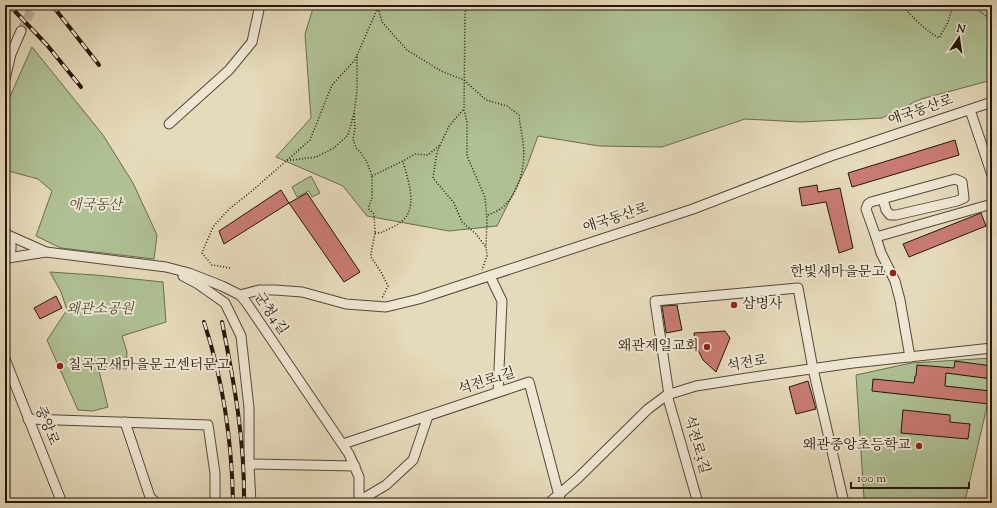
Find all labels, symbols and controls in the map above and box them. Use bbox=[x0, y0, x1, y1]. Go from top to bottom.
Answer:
north arrow bbox=[939, 18, 979, 58]
text: N bbox=[954, 20, 967, 38]
street label: 애국동산로 bbox=[886, 90, 957, 131]
park label: 애국동산 bbox=[68, 196, 125, 216]
street label: 애국동산로 bbox=[581, 199, 652, 239]
place label: 한빛새마을문고 bbox=[790, 263, 885, 283]
marker: 한빛새마을문고 bbox=[888, 268, 898, 278]
street label: 군청4길 bbox=[248, 289, 292, 339]
place label: 삼명사 bbox=[742, 295, 783, 315]
park label: 왜관소공원 bbox=[66, 300, 135, 320]
marker: 삼명사 bbox=[729, 300, 739, 310]
place label: 왜관제일교회 bbox=[618, 337, 699, 357]
marker: 왜관제일교회 bbox=[702, 342, 712, 352]
street label: 석전로 bbox=[725, 351, 769, 377]
place label: 칠곡군새마을문고센터문고 bbox=[68, 356, 231, 376]
marker: 칠곡군새마을문고센터문고 bbox=[55, 361, 65, 371]
street label: 석전로1길 bbox=[456, 363, 518, 401]
street label: 중앙로 bbox=[29, 403, 63, 449]
street label: 석전로3길 bbox=[678, 414, 714, 476]
place label: 왜관중앙초등학교 bbox=[803, 436, 911, 456]
marker: 왜관중앙초등학교 bbox=[914, 441, 924, 451]
scale bar bbox=[851, 464, 969, 490]
text: 100 m bbox=[857, 470, 886, 488]

